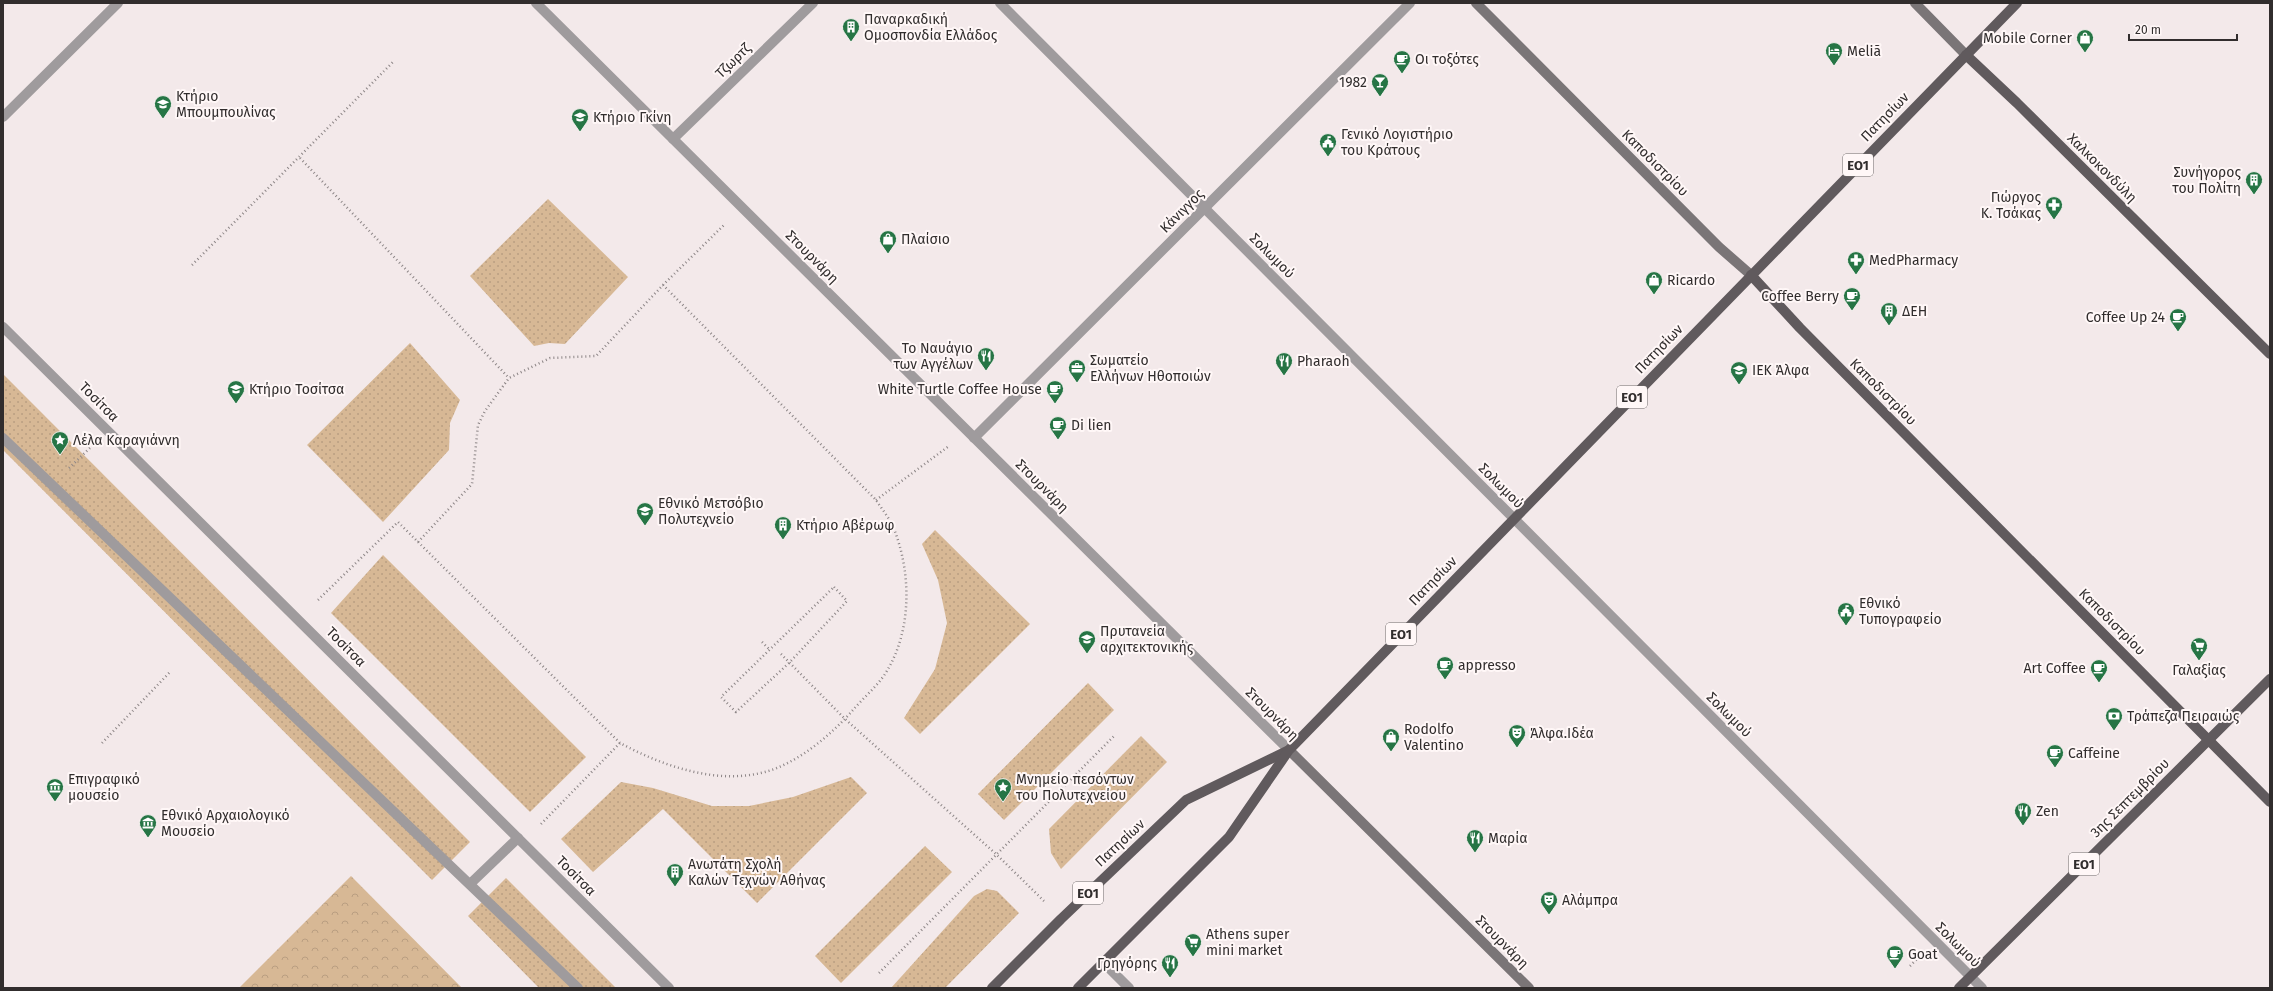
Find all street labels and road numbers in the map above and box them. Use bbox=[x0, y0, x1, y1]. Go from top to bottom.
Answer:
street label: Τζωρτζ bbox=[712, 40, 755, 82]
street label: Πατησίων bbox=[1857, 89, 1913, 145]
street label: Καποδιστρίου bbox=[1618, 126, 1692, 200]
street label: Χαλκοκονδύλη bbox=[2064, 130, 2140, 206]
road number: ΕΟ1 bbox=[1843, 154, 1873, 176]
street label: Κάνιγγος bbox=[1156, 185, 1208, 237]
street label: Στουρνάρη bbox=[782, 227, 842, 287]
street label: Σολωμού bbox=[1246, 230, 1298, 282]
street label: Πατησίων bbox=[1631, 321, 1687, 377]
street label: Καποδιστρίου bbox=[1846, 355, 1920, 429]
street label: Τοσίτσα bbox=[76, 379, 122, 425]
road number: ΕΟ1 bbox=[1617, 386, 1647, 408]
street label: Στουρνάρη bbox=[1012, 456, 1072, 516]
street label: Σολωμού bbox=[1475, 460, 1527, 512]
street label: Πατησίων bbox=[1405, 553, 1461, 609]
street label: Καποδιστρίου bbox=[2075, 585, 2149, 659]
road number: ΕΟ1 bbox=[1386, 623, 1416, 645]
street label: Τοσίτσα bbox=[323, 624, 369, 670]
street label: Στουρνάρη bbox=[1242, 684, 1302, 744]
street label: Σολωμού bbox=[1703, 689, 1755, 741]
street label: 3ης Σεπτεμβρίου bbox=[2087, 755, 2173, 841]
street label: Πατησίων bbox=[1092, 816, 1149, 870]
street label: Τοσίτσα bbox=[553, 853, 599, 899]
road number: ΕΟ1 bbox=[2069, 853, 2099, 875]
road number: ΕΟ1 bbox=[1073, 882, 1103, 904]
street label: Στουρνάρη bbox=[1472, 912, 1532, 972]
street label: Σολωμού bbox=[1932, 919, 1984, 971]

